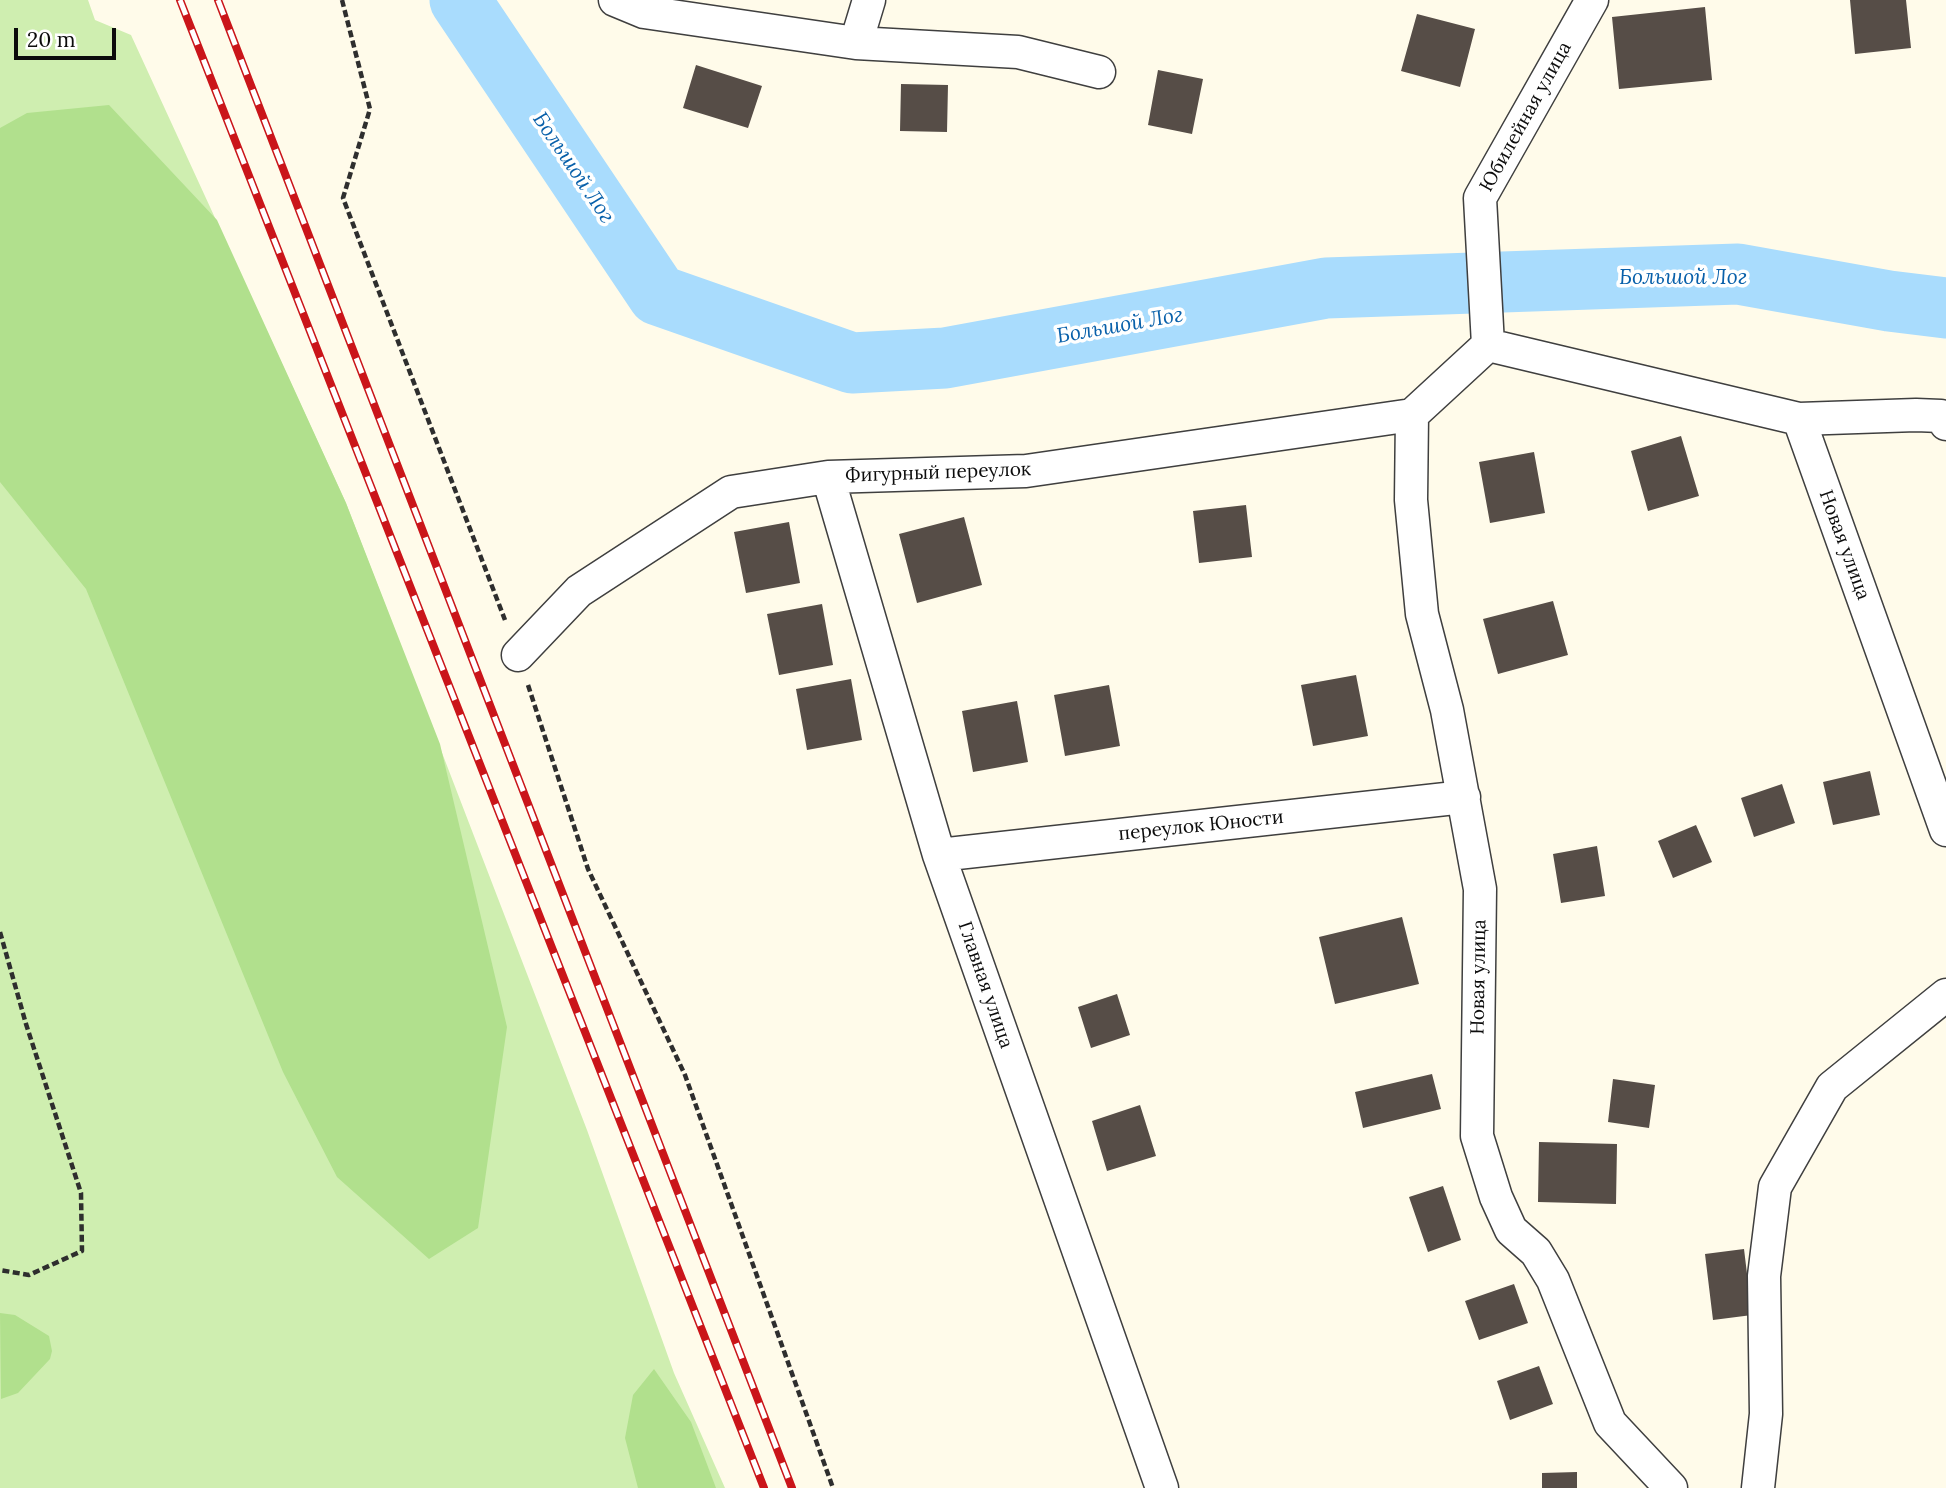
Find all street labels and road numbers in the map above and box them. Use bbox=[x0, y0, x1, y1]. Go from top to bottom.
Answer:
street label: Юбилейная улица bbox=[1475, 38, 1577, 196]
street label: Фигурный переулок bbox=[845, 458, 1031, 488]
street label: Новая улица bbox=[1814, 487, 1874, 603]
street label: переулок Юности bbox=[1117, 806, 1285, 846]
street label: Главная улица bbox=[953, 918, 1017, 1052]
street label: Новая улица bbox=[1467, 919, 1491, 1035]

